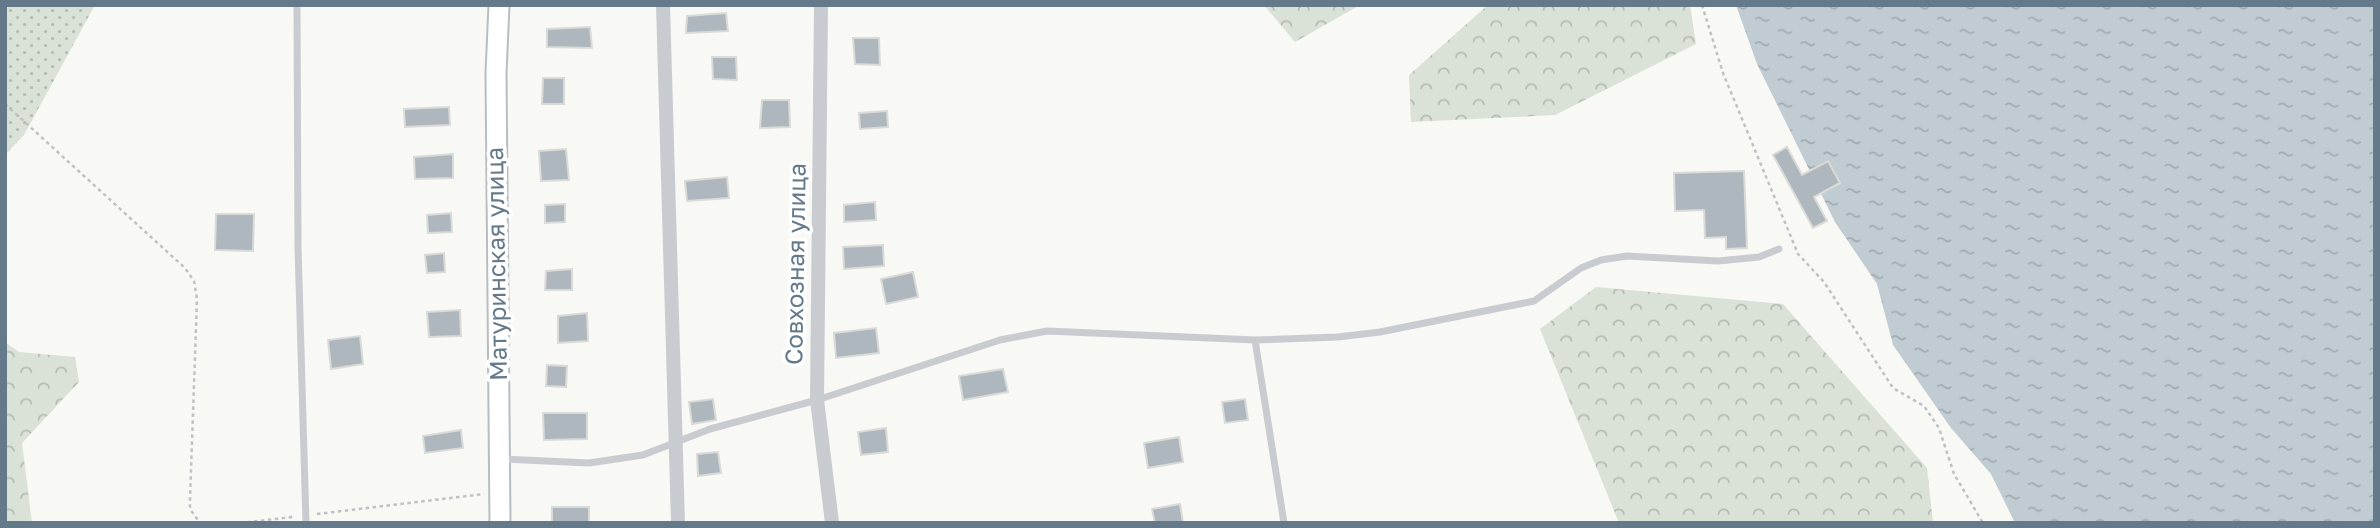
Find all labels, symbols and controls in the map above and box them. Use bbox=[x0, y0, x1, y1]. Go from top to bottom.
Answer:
street label: Матуринская улица bbox=[479, 147, 512, 381]
street label: Совхозная улица bbox=[778, 163, 811, 365]

